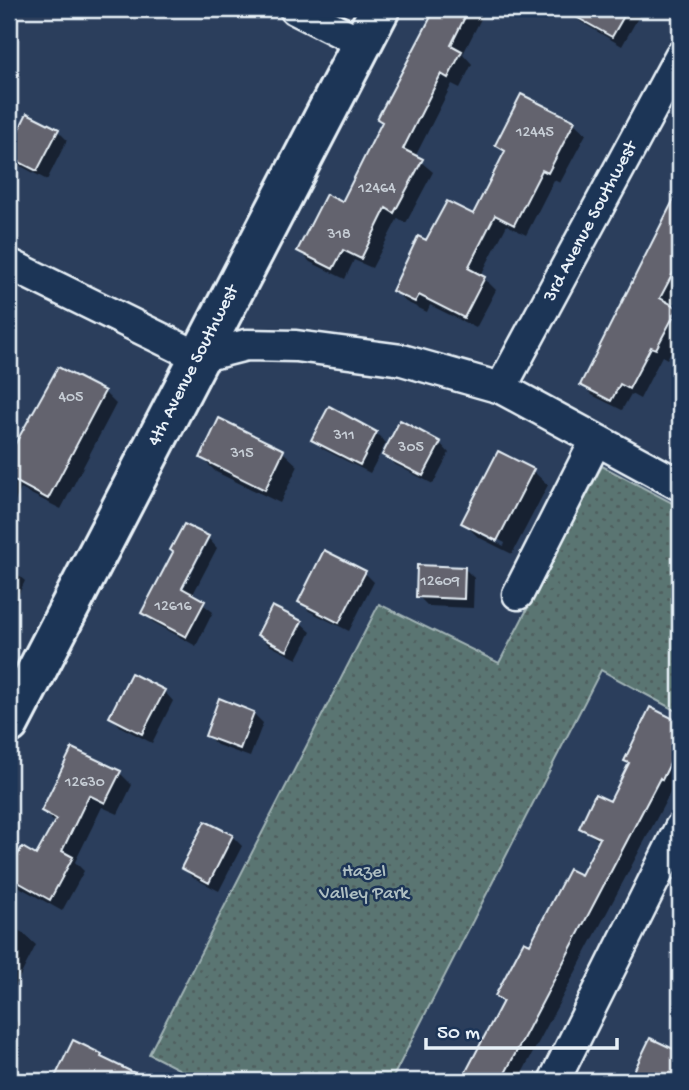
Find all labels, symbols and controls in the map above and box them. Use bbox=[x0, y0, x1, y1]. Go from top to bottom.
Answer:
house number: 12445 bbox=[515, 124, 554, 143]
street label: 3rd Avenue Southwest bbox=[538, 136, 644, 307]
house number: 12464 bbox=[357, 180, 396, 199]
house number: 318 bbox=[326, 226, 351, 245]
street label: 4th Avenue Southwest bbox=[143, 280, 246, 450]
house number: 405 bbox=[58, 389, 84, 408]
house number: 311 bbox=[332, 427, 355, 446]
house number: 305 bbox=[397, 439, 424, 458]
house number: 315 bbox=[229, 445, 254, 464]
house number: 12609 bbox=[419, 573, 460, 592]
house number: 12616 bbox=[154, 598, 192, 617]
house number: 12630 bbox=[64, 774, 105, 793]
park label: Hazel Valley Park bbox=[318, 861, 410, 906]
scale bar bbox=[426, 1006, 617, 1050]
text: 50 m bbox=[437, 1022, 480, 1047]

